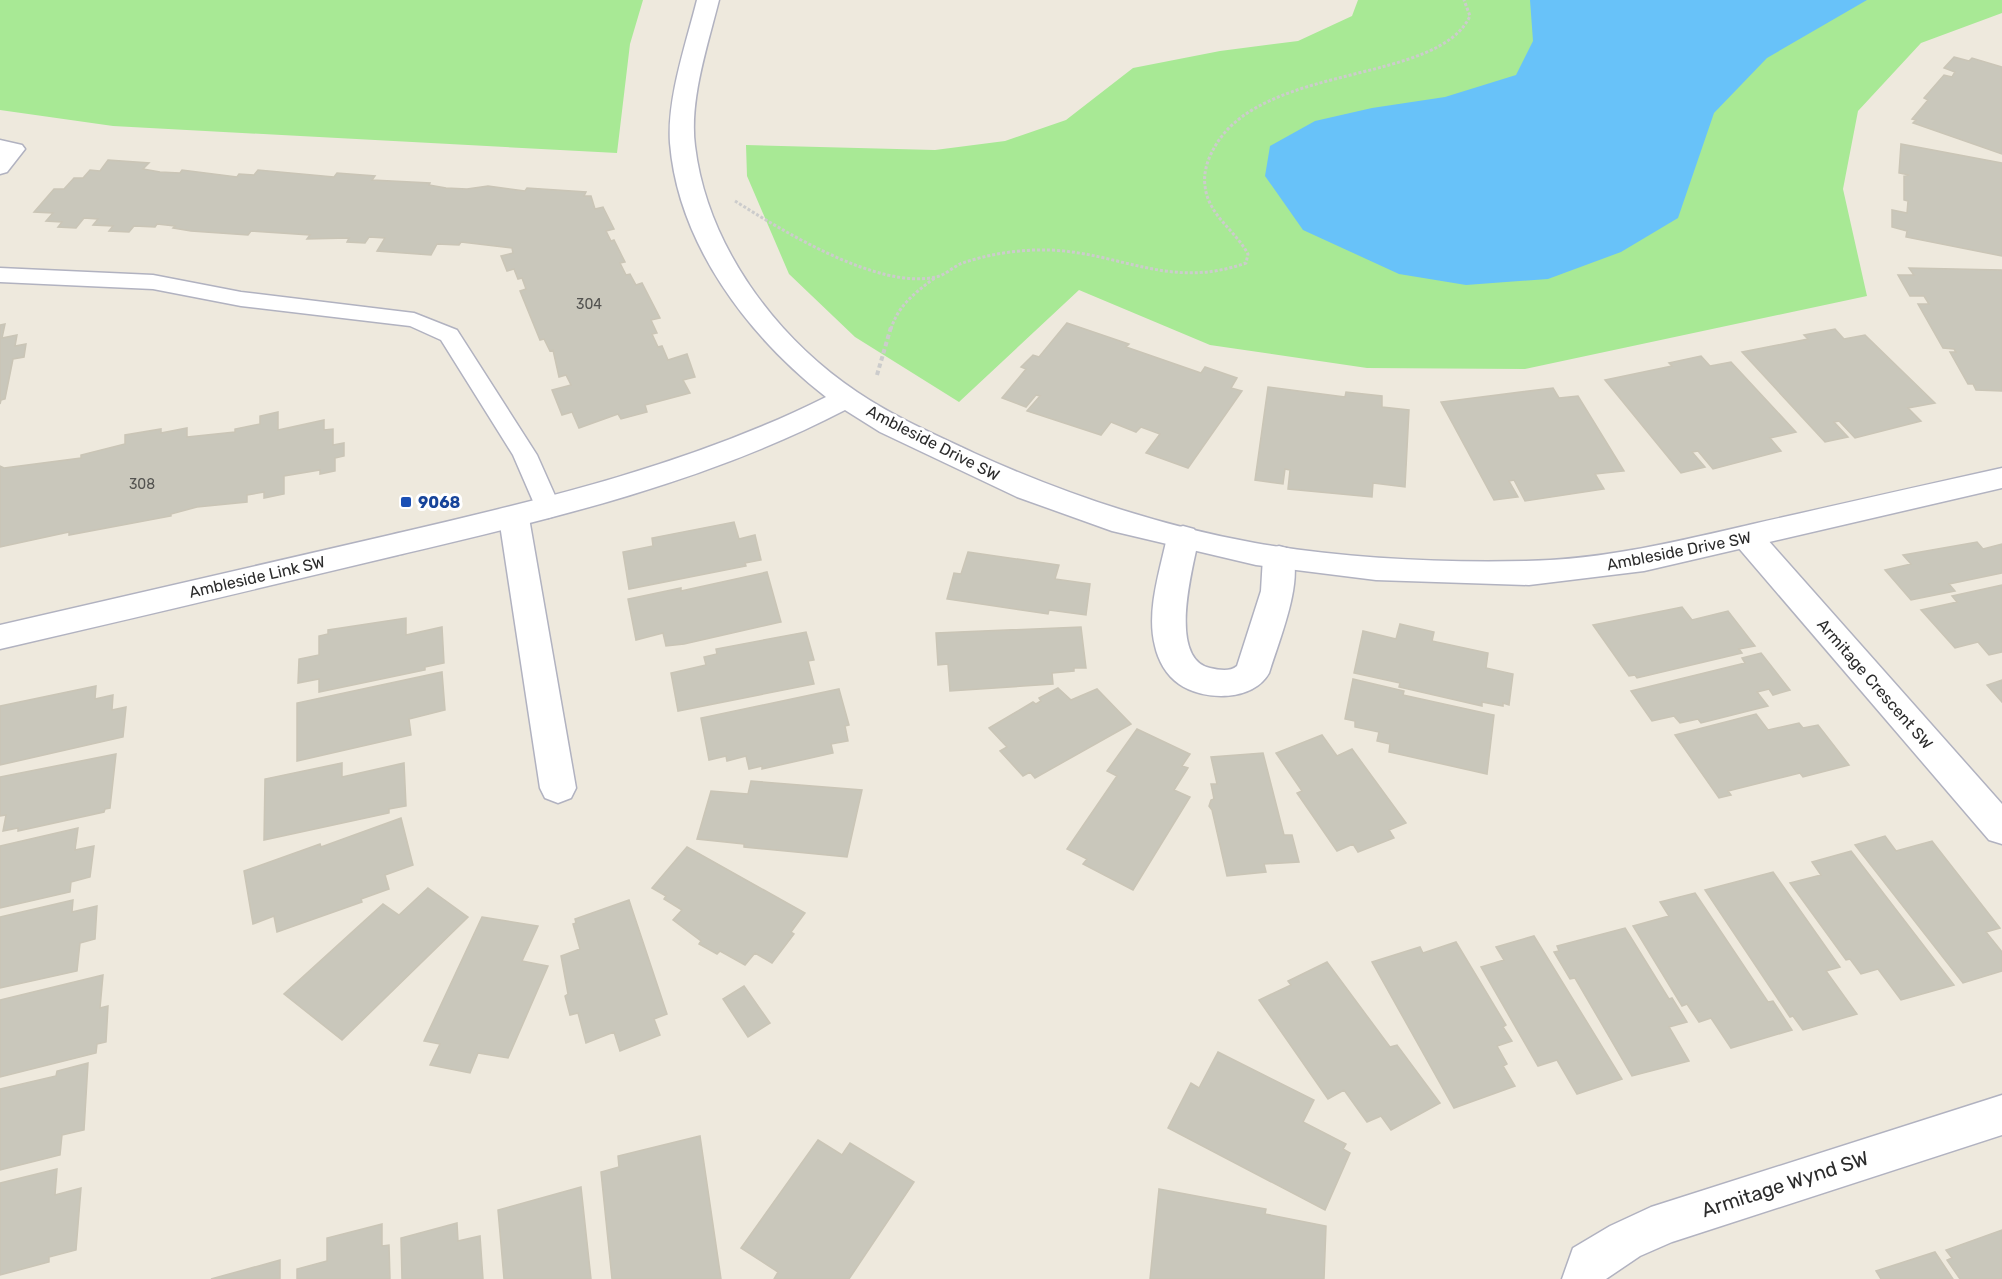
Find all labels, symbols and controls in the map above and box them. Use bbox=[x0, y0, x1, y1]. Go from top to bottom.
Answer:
house number: 304 bbox=[576, 296, 602, 313]
street label: Ambleside Drive SW bbox=[863, 401, 1003, 485]
house number: 308 bbox=[129, 476, 155, 493]
place label: 9068 bbox=[418, 493, 461, 512]
marker: 9068 bbox=[399, 495, 413, 509]
street label: Ambleside Drive SW bbox=[1605, 528, 1753, 574]
street label: Ambleside Link SW bbox=[187, 552, 327, 602]
street label: Armitage Crescent SW bbox=[1813, 615, 1937, 753]
street label: Armitage Wynd SW bbox=[1698, 1146, 1872, 1222]

